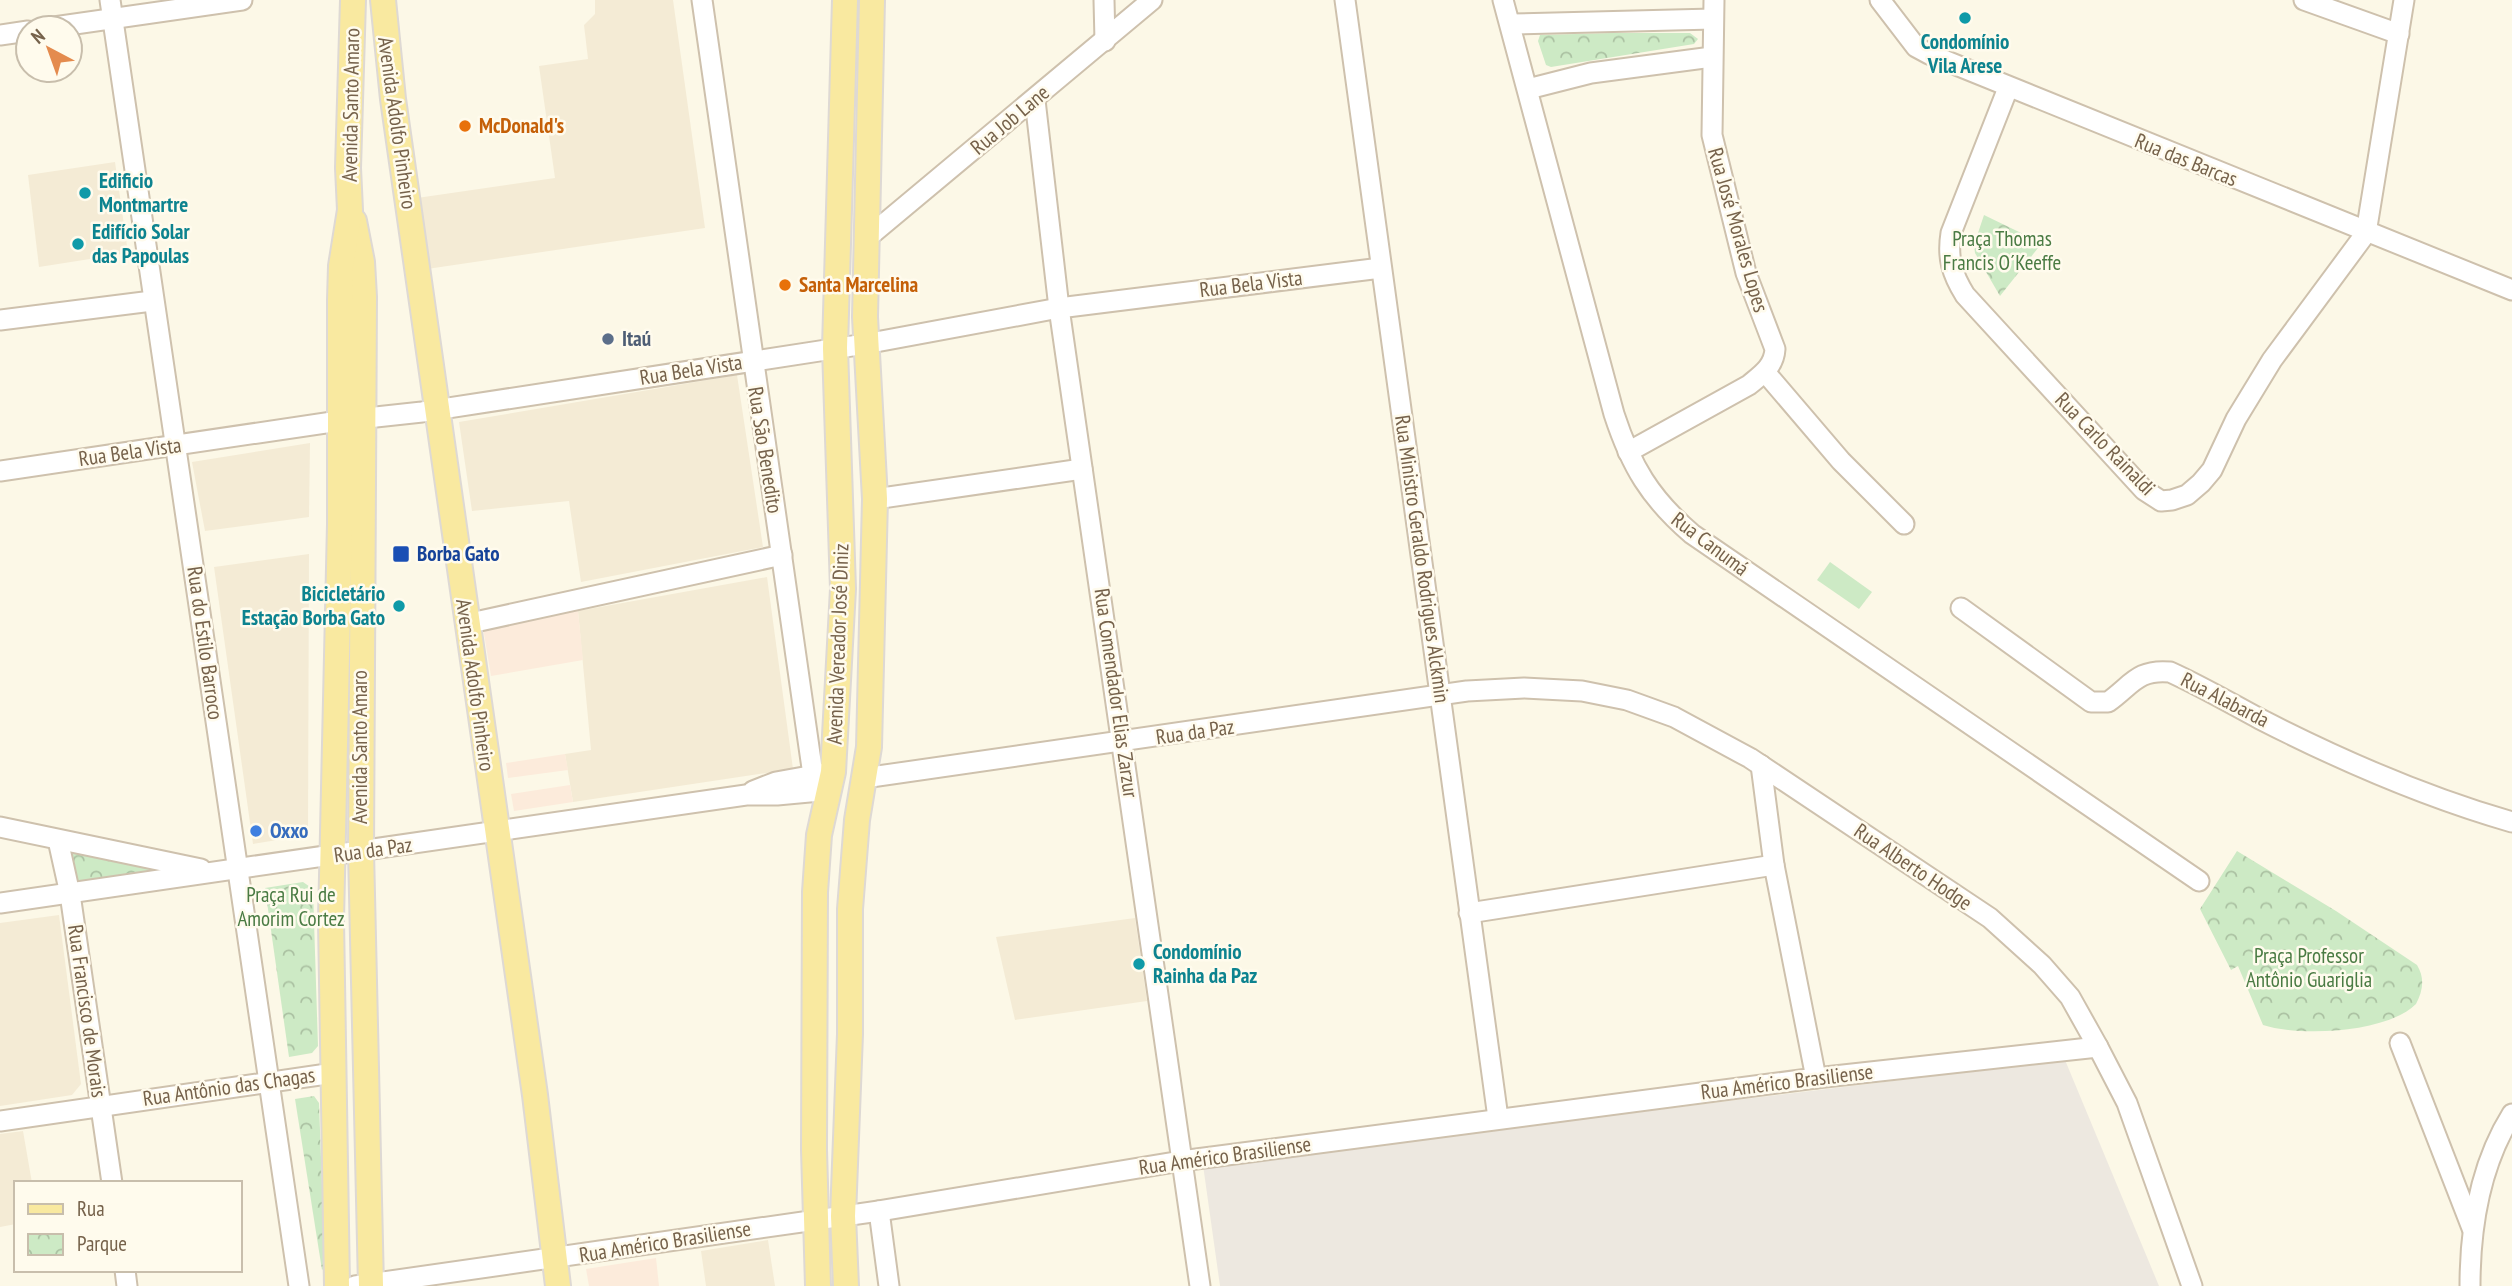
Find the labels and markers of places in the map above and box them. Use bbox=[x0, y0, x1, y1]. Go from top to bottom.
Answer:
marker: Condomínio Vila Arese bbox=[1957, 10, 1973, 26]
place label: Condomínio Vila Arese bbox=[1921, 28, 2009, 79]
place label: McDonald's bbox=[479, 112, 564, 139]
marker: McDonald's bbox=[457, 118, 473, 134]
place label: Edificio Montmartre bbox=[99, 167, 188, 218]
marker: Edificio Montmartre bbox=[77, 185, 93, 201]
place label: Edifício Solar das Papoulas bbox=[92, 218, 190, 269]
marker: Edifício Solar das Papoulas bbox=[70, 236, 86, 252]
place label: Santa Marcelina bbox=[799, 271, 919, 298]
marker: Santa Marcelina bbox=[777, 277, 793, 293]
place label: Itaú bbox=[622, 325, 651, 352]
marker: Itaú bbox=[600, 331, 616, 347]
place label: Borba Gato bbox=[417, 540, 500, 567]
marker: Borba Gato bbox=[391, 544, 411, 564]
place label: Bicicletário Estação Borba Gato bbox=[242, 580, 385, 631]
marker: Bicicletário Estação Borba Gato bbox=[391, 598, 407, 614]
place label: Oxxo bbox=[270, 817, 308, 844]
marker: Oxxo bbox=[248, 823, 264, 839]
place label: Condomínio Rainha da Paz bbox=[1153, 938, 1257, 989]
marker: Condomínio Rainha da Paz bbox=[1131, 956, 1147, 972]

